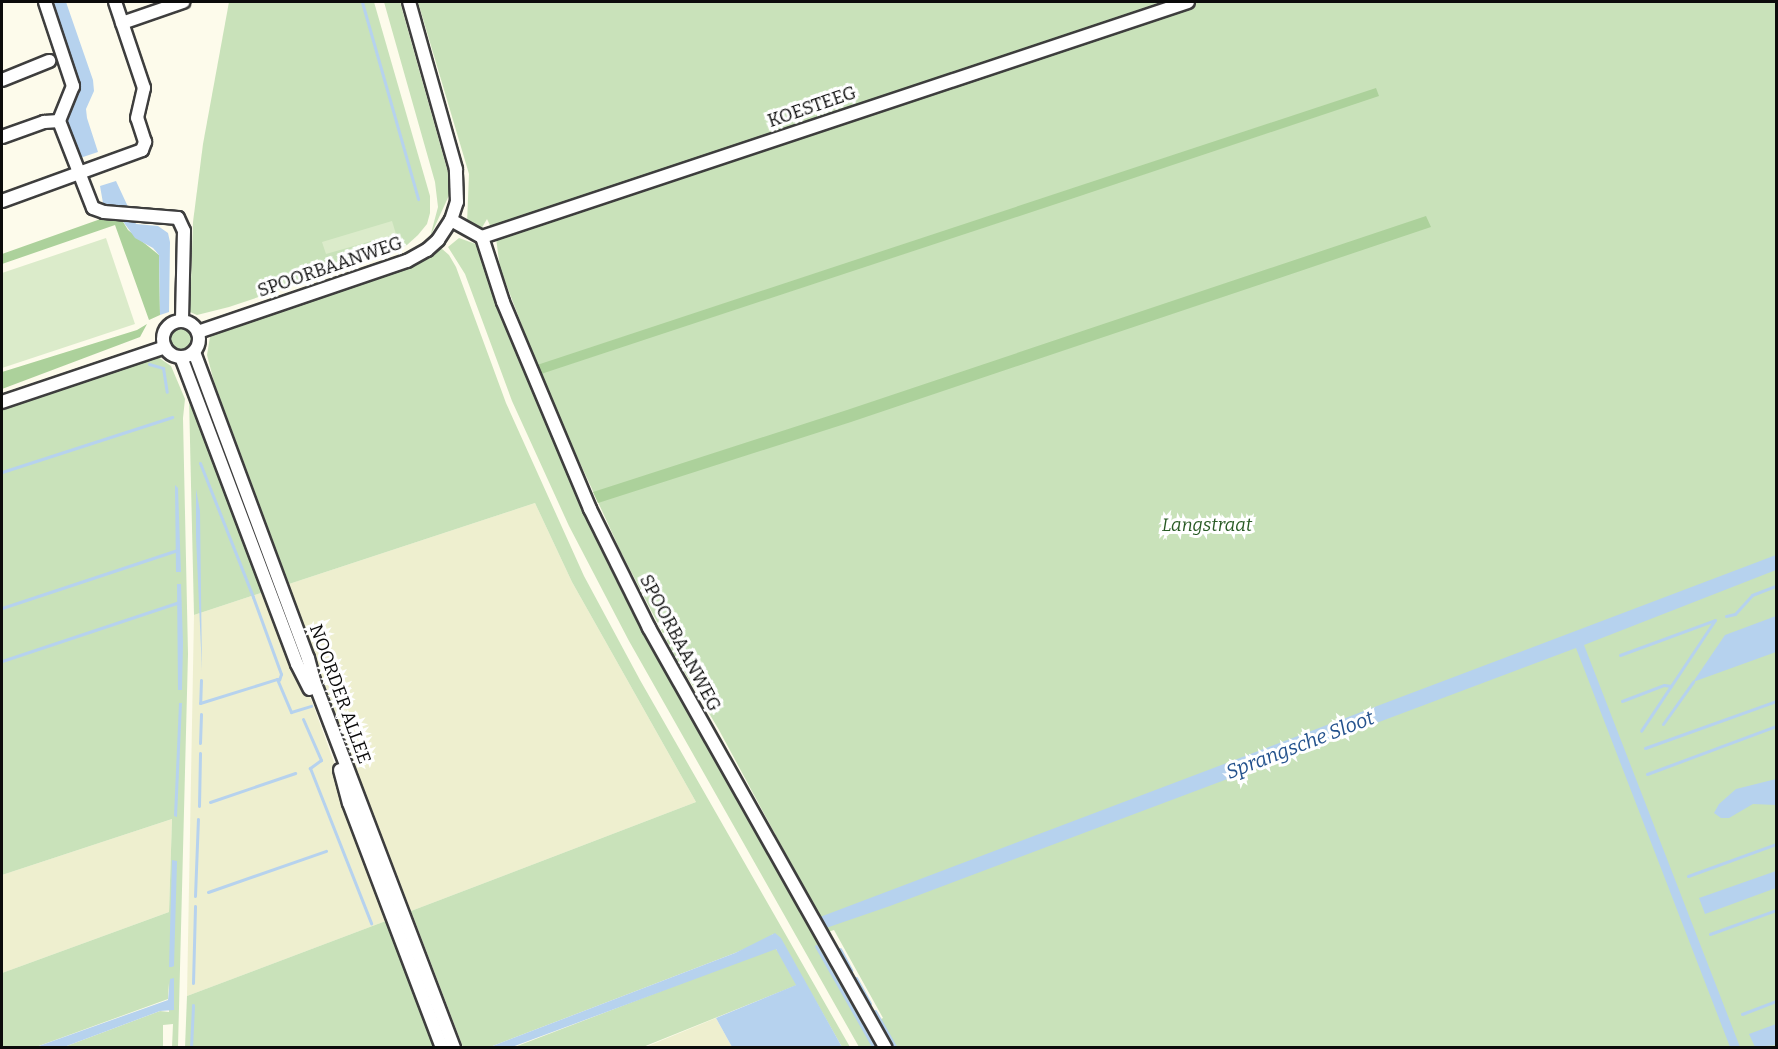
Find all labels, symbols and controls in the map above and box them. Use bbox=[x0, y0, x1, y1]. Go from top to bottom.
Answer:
street label: KOESTEEG bbox=[765, 82, 859, 132]
street label: SPOORBAANWEG bbox=[255, 232, 405, 302]
park label: Langstraat bbox=[1162, 514, 1252, 536]
street label: SPOORBAANWEG bbox=[635, 571, 725, 715]
street label: NOORDER ALLEE bbox=[305, 621, 375, 767]
water label: Sprangsche Sloot bbox=[1223, 706, 1377, 784]

